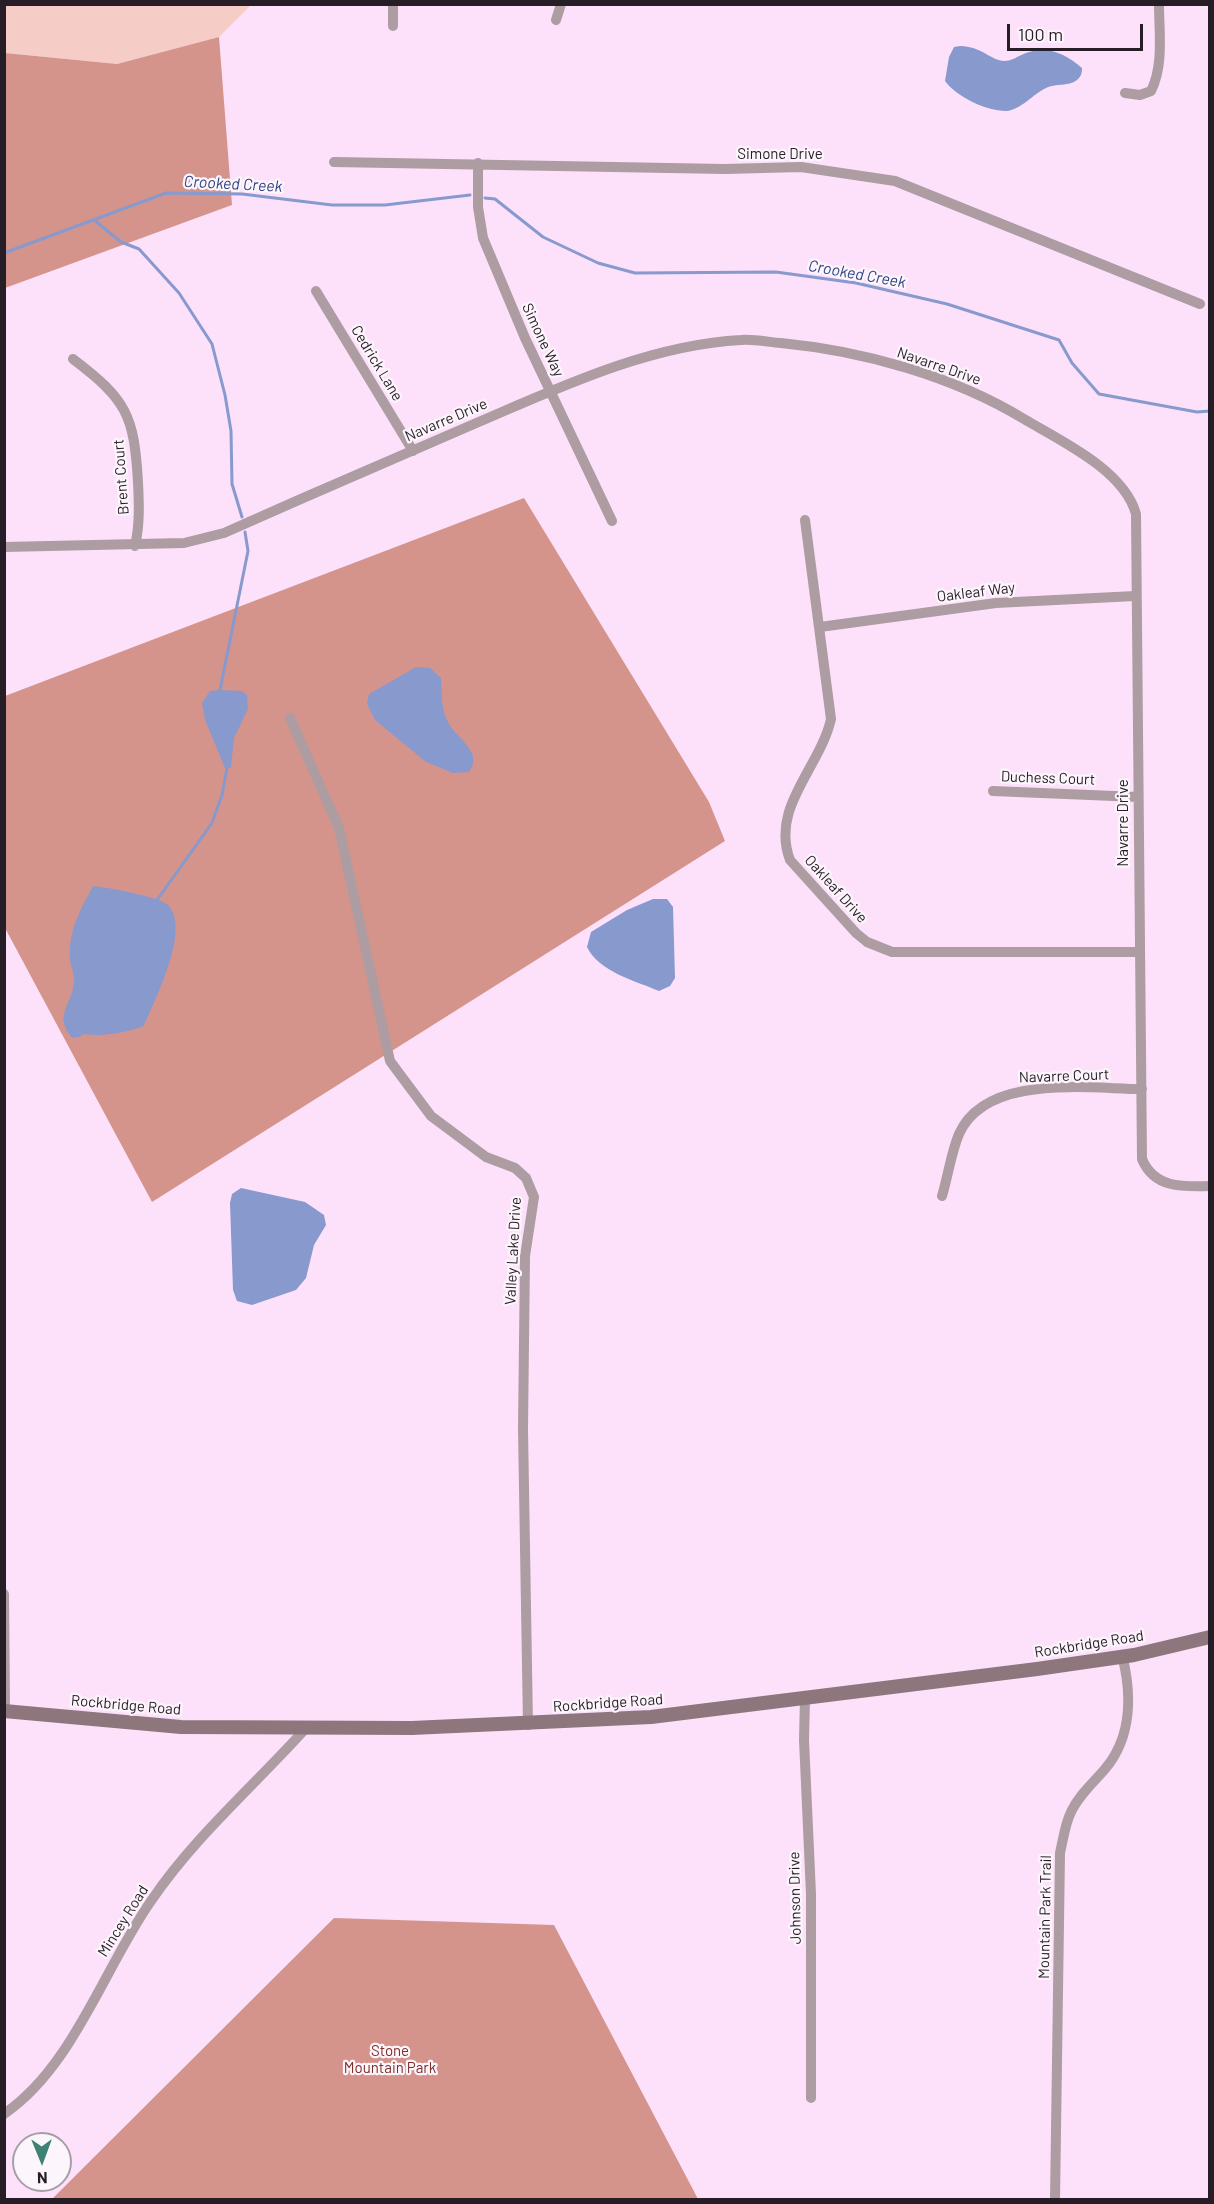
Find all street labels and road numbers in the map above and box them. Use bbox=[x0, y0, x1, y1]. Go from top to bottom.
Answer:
street label: Simone Drive bbox=[737, 145, 823, 163]
street label: Simone Way bbox=[518, 300, 568, 380]
street label: Cedrick Lane bbox=[347, 322, 407, 404]
street label: Navarre Drive bbox=[895, 343, 983, 389]
street label: Navarre Drive bbox=[402, 395, 490, 445]
street label: Brent Court bbox=[109, 439, 133, 515]
street label: Oakleaf Way bbox=[936, 578, 1016, 606]
street label: Duchess Court bbox=[1001, 767, 1095, 789]
street label: Navarre Drive bbox=[1114, 779, 1132, 867]
street label: Oakleaf Drive bbox=[801, 851, 871, 927]
street label: Navarre Court bbox=[1018, 1065, 1110, 1087]
street label: Valley Lake Drive bbox=[501, 1196, 525, 1306]
street label: Rockbridge Road bbox=[1033, 1626, 1145, 1662]
street label: Rockbridge Road bbox=[552, 1690, 664, 1716]
street label: Rockbridge Road bbox=[70, 1691, 182, 1719]
street label: Johnson Drive bbox=[785, 1851, 805, 1945]
street label: Mountain Park Trail bbox=[1035, 1855, 1055, 1979]
street label: Mincey Road bbox=[94, 1882, 152, 1960]

